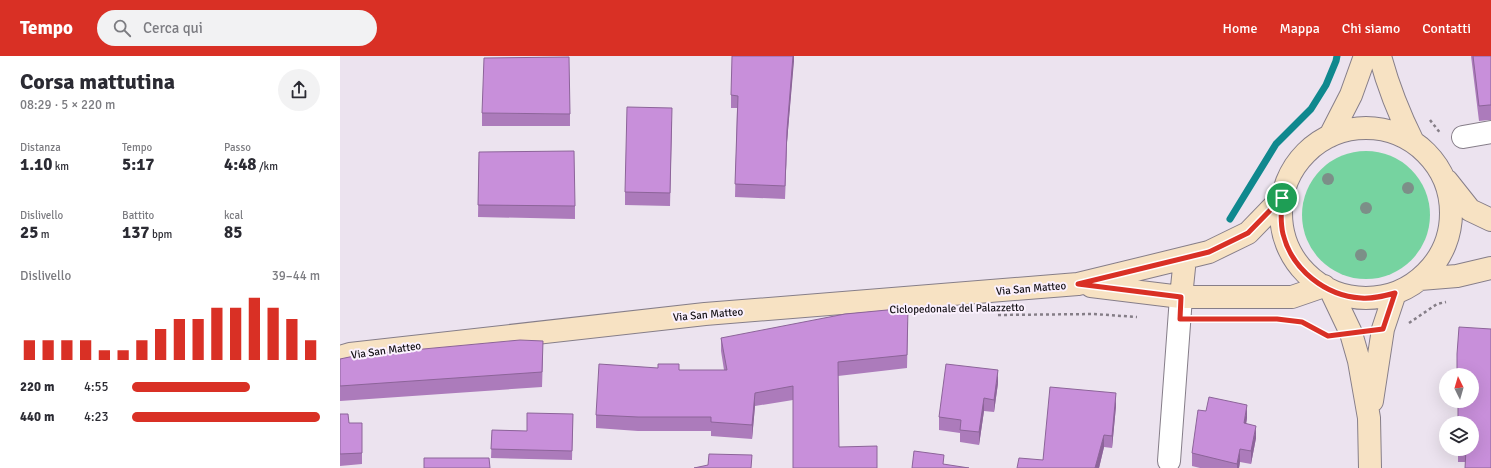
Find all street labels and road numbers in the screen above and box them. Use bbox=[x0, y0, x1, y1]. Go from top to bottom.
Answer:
street label: Via San Matteo bbox=[995, 279, 1067, 298]
street label: Ciclopedonale del Palazzetto bbox=[889, 301, 1025, 316]
street label: Via San Matteo bbox=[672, 305, 744, 324]
street label: Via San Matteo bbox=[350, 339, 422, 362]

